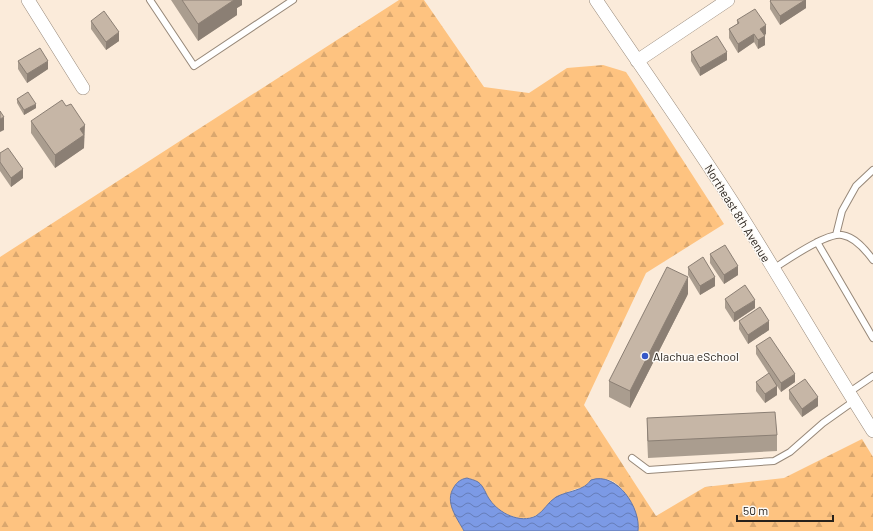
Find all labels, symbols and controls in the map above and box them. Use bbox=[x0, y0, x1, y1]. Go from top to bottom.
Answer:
street label: Northeast 8th Avenue bbox=[702, 162, 774, 264]
place label: Alachua eSchool bbox=[653, 349, 739, 363]
marker: Alachua eSchool bbox=[640, 351, 650, 361]
scale bar bbox=[737, 497, 833, 523]
text: 50 m bbox=[743, 503, 768, 517]

